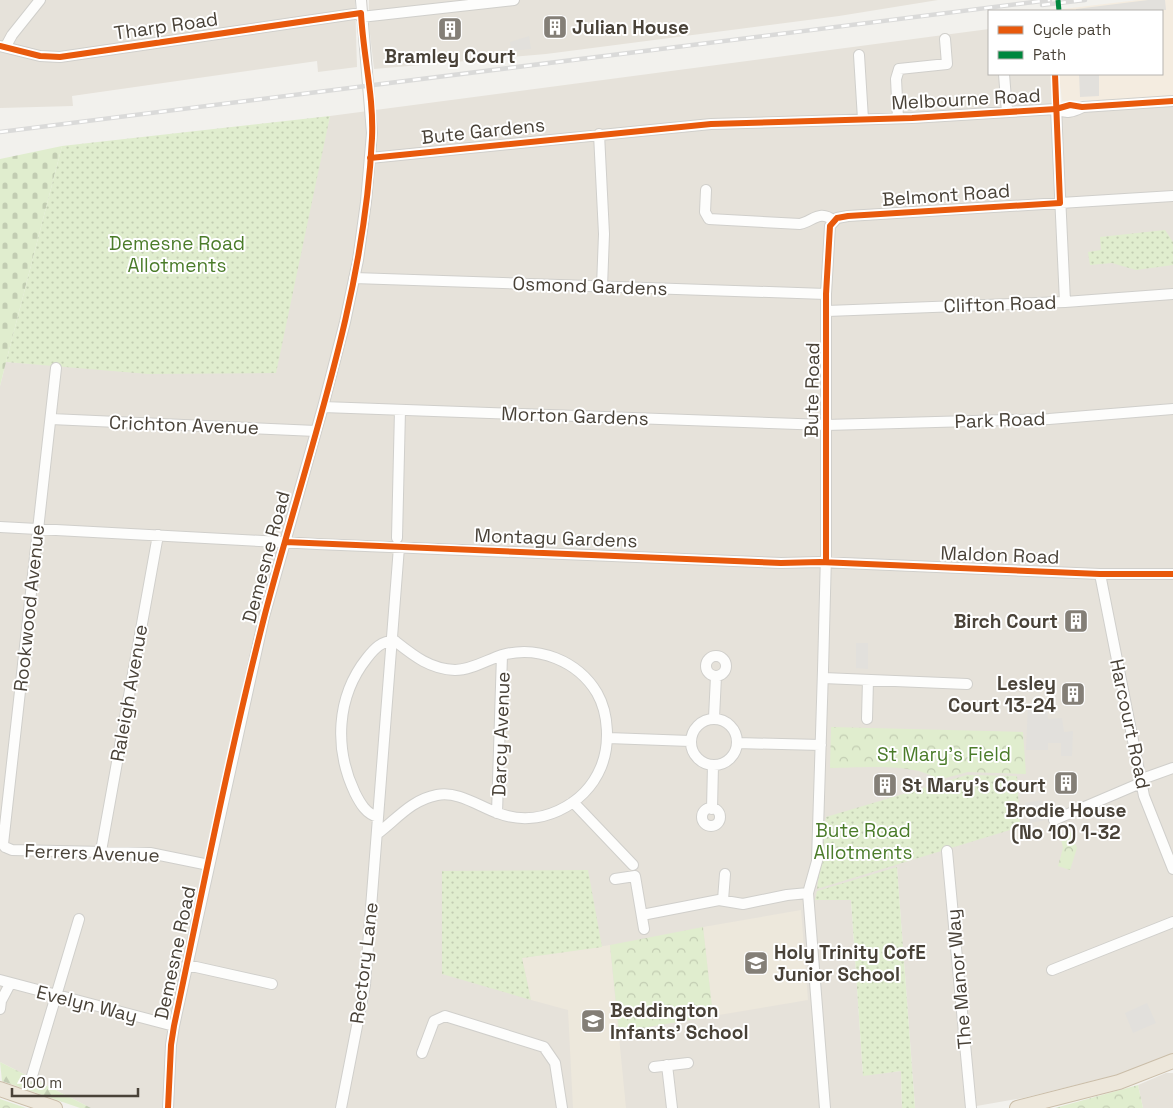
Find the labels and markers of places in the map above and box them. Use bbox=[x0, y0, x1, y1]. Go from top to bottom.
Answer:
building icon: Julian House bbox=[542, 14, 568, 40]
place label: Julian House bbox=[572, 15, 689, 40]
building icon: Bramley Court bbox=[437, 16, 463, 42]
place label: Bramley Court bbox=[384, 44, 516, 69]
building icon: Birch Court bbox=[1063, 608, 1089, 634]
place label: Birch Court bbox=[954, 609, 1058, 634]
place label: Lesley Court 13-24 bbox=[948, 671, 1056, 718]
building icon: Lesley Court 13-24 bbox=[1060, 681, 1086, 707]
building icon: Brodie House (No 10) 1-32 bbox=[1053, 770, 1079, 796]
building icon: St Mary's Court bbox=[872, 772, 898, 798]
place label: St Mary's Court bbox=[902, 773, 1046, 798]
place label: Brodie House (No 10) 1-32 bbox=[1005, 798, 1127, 845]
place label: Holy Trinity CofE Junior School bbox=[774, 940, 926, 987]
school or university icon: Holy Trinity CofE Junior School bbox=[743, 950, 769, 976]
place label: Beddington Infants' School bbox=[610, 998, 748, 1045]
school or university icon: Beddington Infants' School bbox=[580, 1008, 606, 1034]

